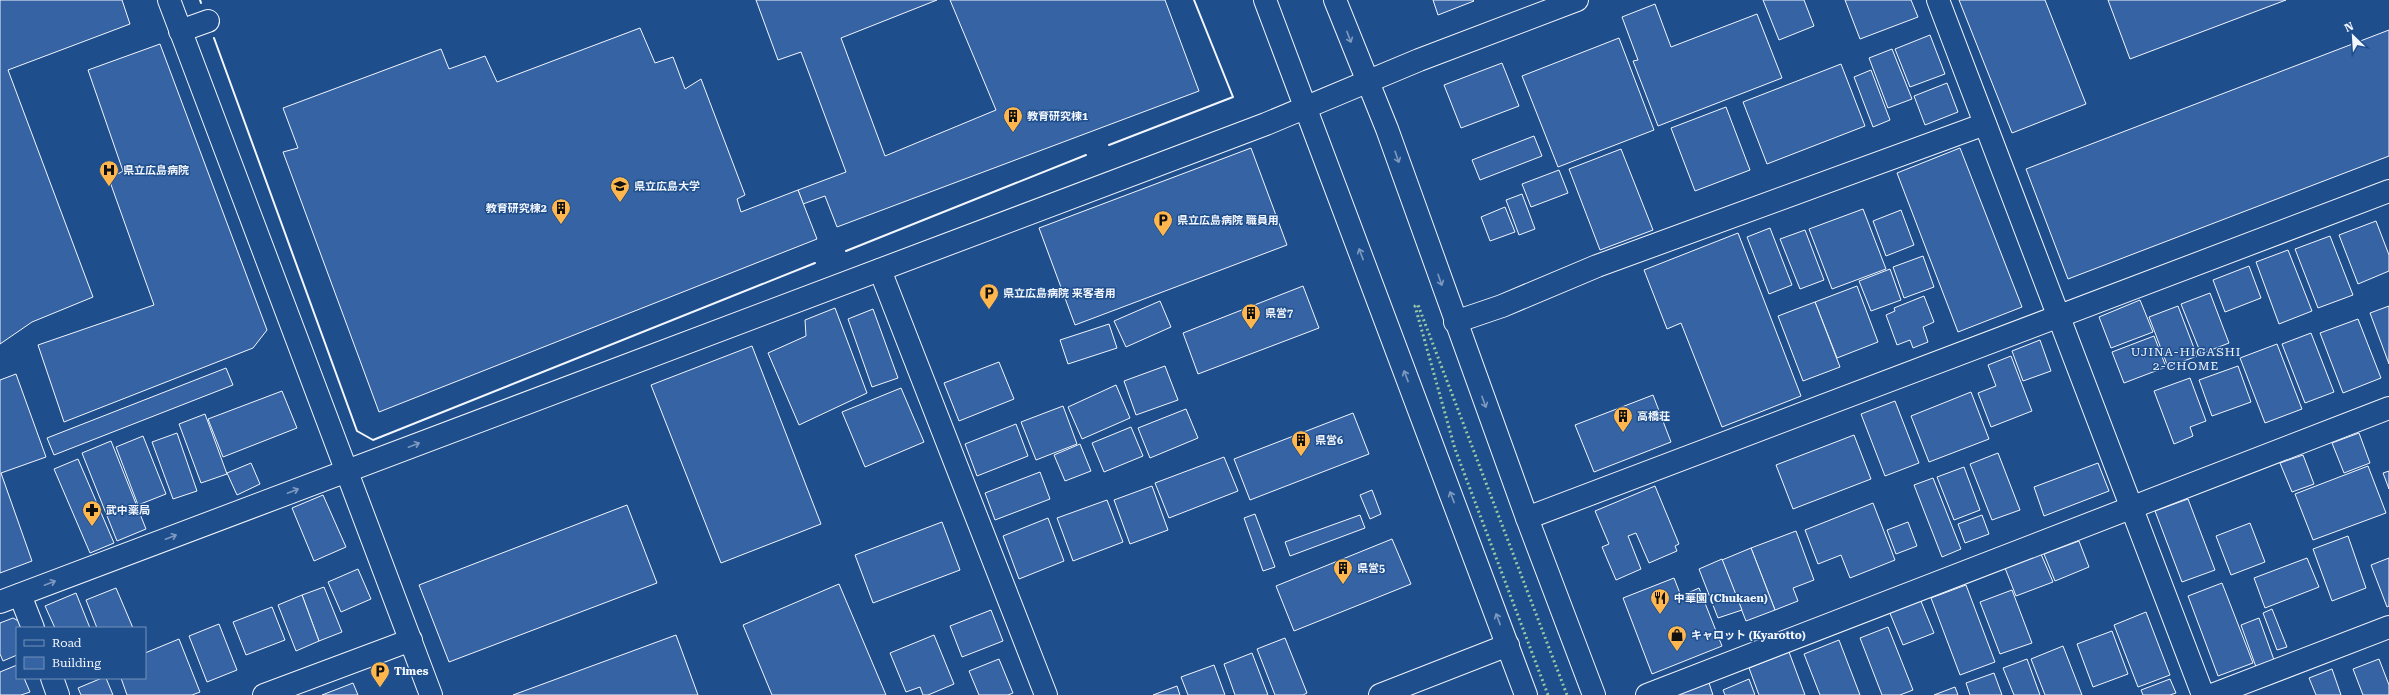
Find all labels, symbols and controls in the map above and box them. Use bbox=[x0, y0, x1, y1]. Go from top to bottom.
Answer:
north arrow bbox=[2333, 16, 2373, 56]
text: N bbox=[2342, 19, 2356, 35]
one-way arrow bbox=[1345, 30, 1353, 42]
building icon: 教育研究棟1 bbox=[1002, 105, 1024, 133]
place label: 教育研究棟1 bbox=[1027, 110, 1088, 123]
one-way arrow bbox=[1394, 151, 1401, 164]
hospital icon: 県立広島病院 bbox=[98, 159, 120, 187]
place label: 県立広島病院 bbox=[123, 164, 189, 177]
school or university icon: 県立広島大学 bbox=[609, 175, 631, 203]
place label: 県立広島大学 bbox=[634, 180, 700, 193]
building icon: 教育研究棟2 bbox=[550, 197, 572, 225]
place label: 教育研究棟2 bbox=[486, 202, 547, 215]
parking icon: 県立広島病院 職員用 bbox=[1152, 209, 1174, 237]
place label: 県立広島病院 職員用 bbox=[1177, 214, 1279, 227]
one-way arrow bbox=[1356, 249, 1364, 261]
one-way arrow bbox=[1437, 273, 1445, 285]
parking icon: 県立広島病院 来客者用 bbox=[978, 282, 1000, 310]
place label: 県立広島病院 来客者用 bbox=[1003, 287, 1116, 300]
building icon: 県営7 bbox=[1240, 302, 1262, 330]
place label: 県営7 bbox=[1265, 307, 1293, 320]
district label: UJINA-HIGASHI 2-CHOME bbox=[2131, 345, 2241, 373]
one-way arrow bbox=[1402, 370, 1410, 382]
one-way arrow bbox=[1481, 396, 1489, 408]
building icon: 高橋荘 bbox=[1612, 405, 1634, 433]
place label: 高橋荘 bbox=[1637, 410, 1670, 423]
building icon: 県営6 bbox=[1290, 429, 1312, 457]
place label: 県営6 bbox=[1315, 434, 1343, 447]
one-way arrow bbox=[408, 441, 420, 449]
one-way arrow bbox=[286, 487, 298, 495]
one-way arrow bbox=[1448, 492, 1456, 504]
pharmacy icon: 武中薬局 bbox=[81, 499, 103, 527]
place label: 武中薬局 bbox=[106, 504, 150, 517]
one-way arrow bbox=[165, 533, 177, 541]
building icon: 県営5 bbox=[1332, 557, 1354, 585]
place label: 県営5 bbox=[1357, 562, 1385, 575]
one-way arrow bbox=[43, 579, 55, 587]
restaurant icon: 中華園 (Chukaen) bbox=[1649, 587, 1671, 615]
place label: 中華園 (Chukaen) bbox=[1674, 592, 1768, 605]
one-way arrow bbox=[1494, 614, 1502, 626]
shop icon: キャロット (Kyarotto) bbox=[1666, 624, 1688, 652]
legend bbox=[16, 627, 146, 679]
place label: キャロット (Kyarotto) bbox=[1691, 629, 1806, 642]
text: Road bbox=[52, 636, 82, 650]
text: Building bbox=[52, 656, 101, 670]
parking icon: Times bbox=[369, 660, 391, 688]
place label: Times bbox=[394, 665, 429, 678]

